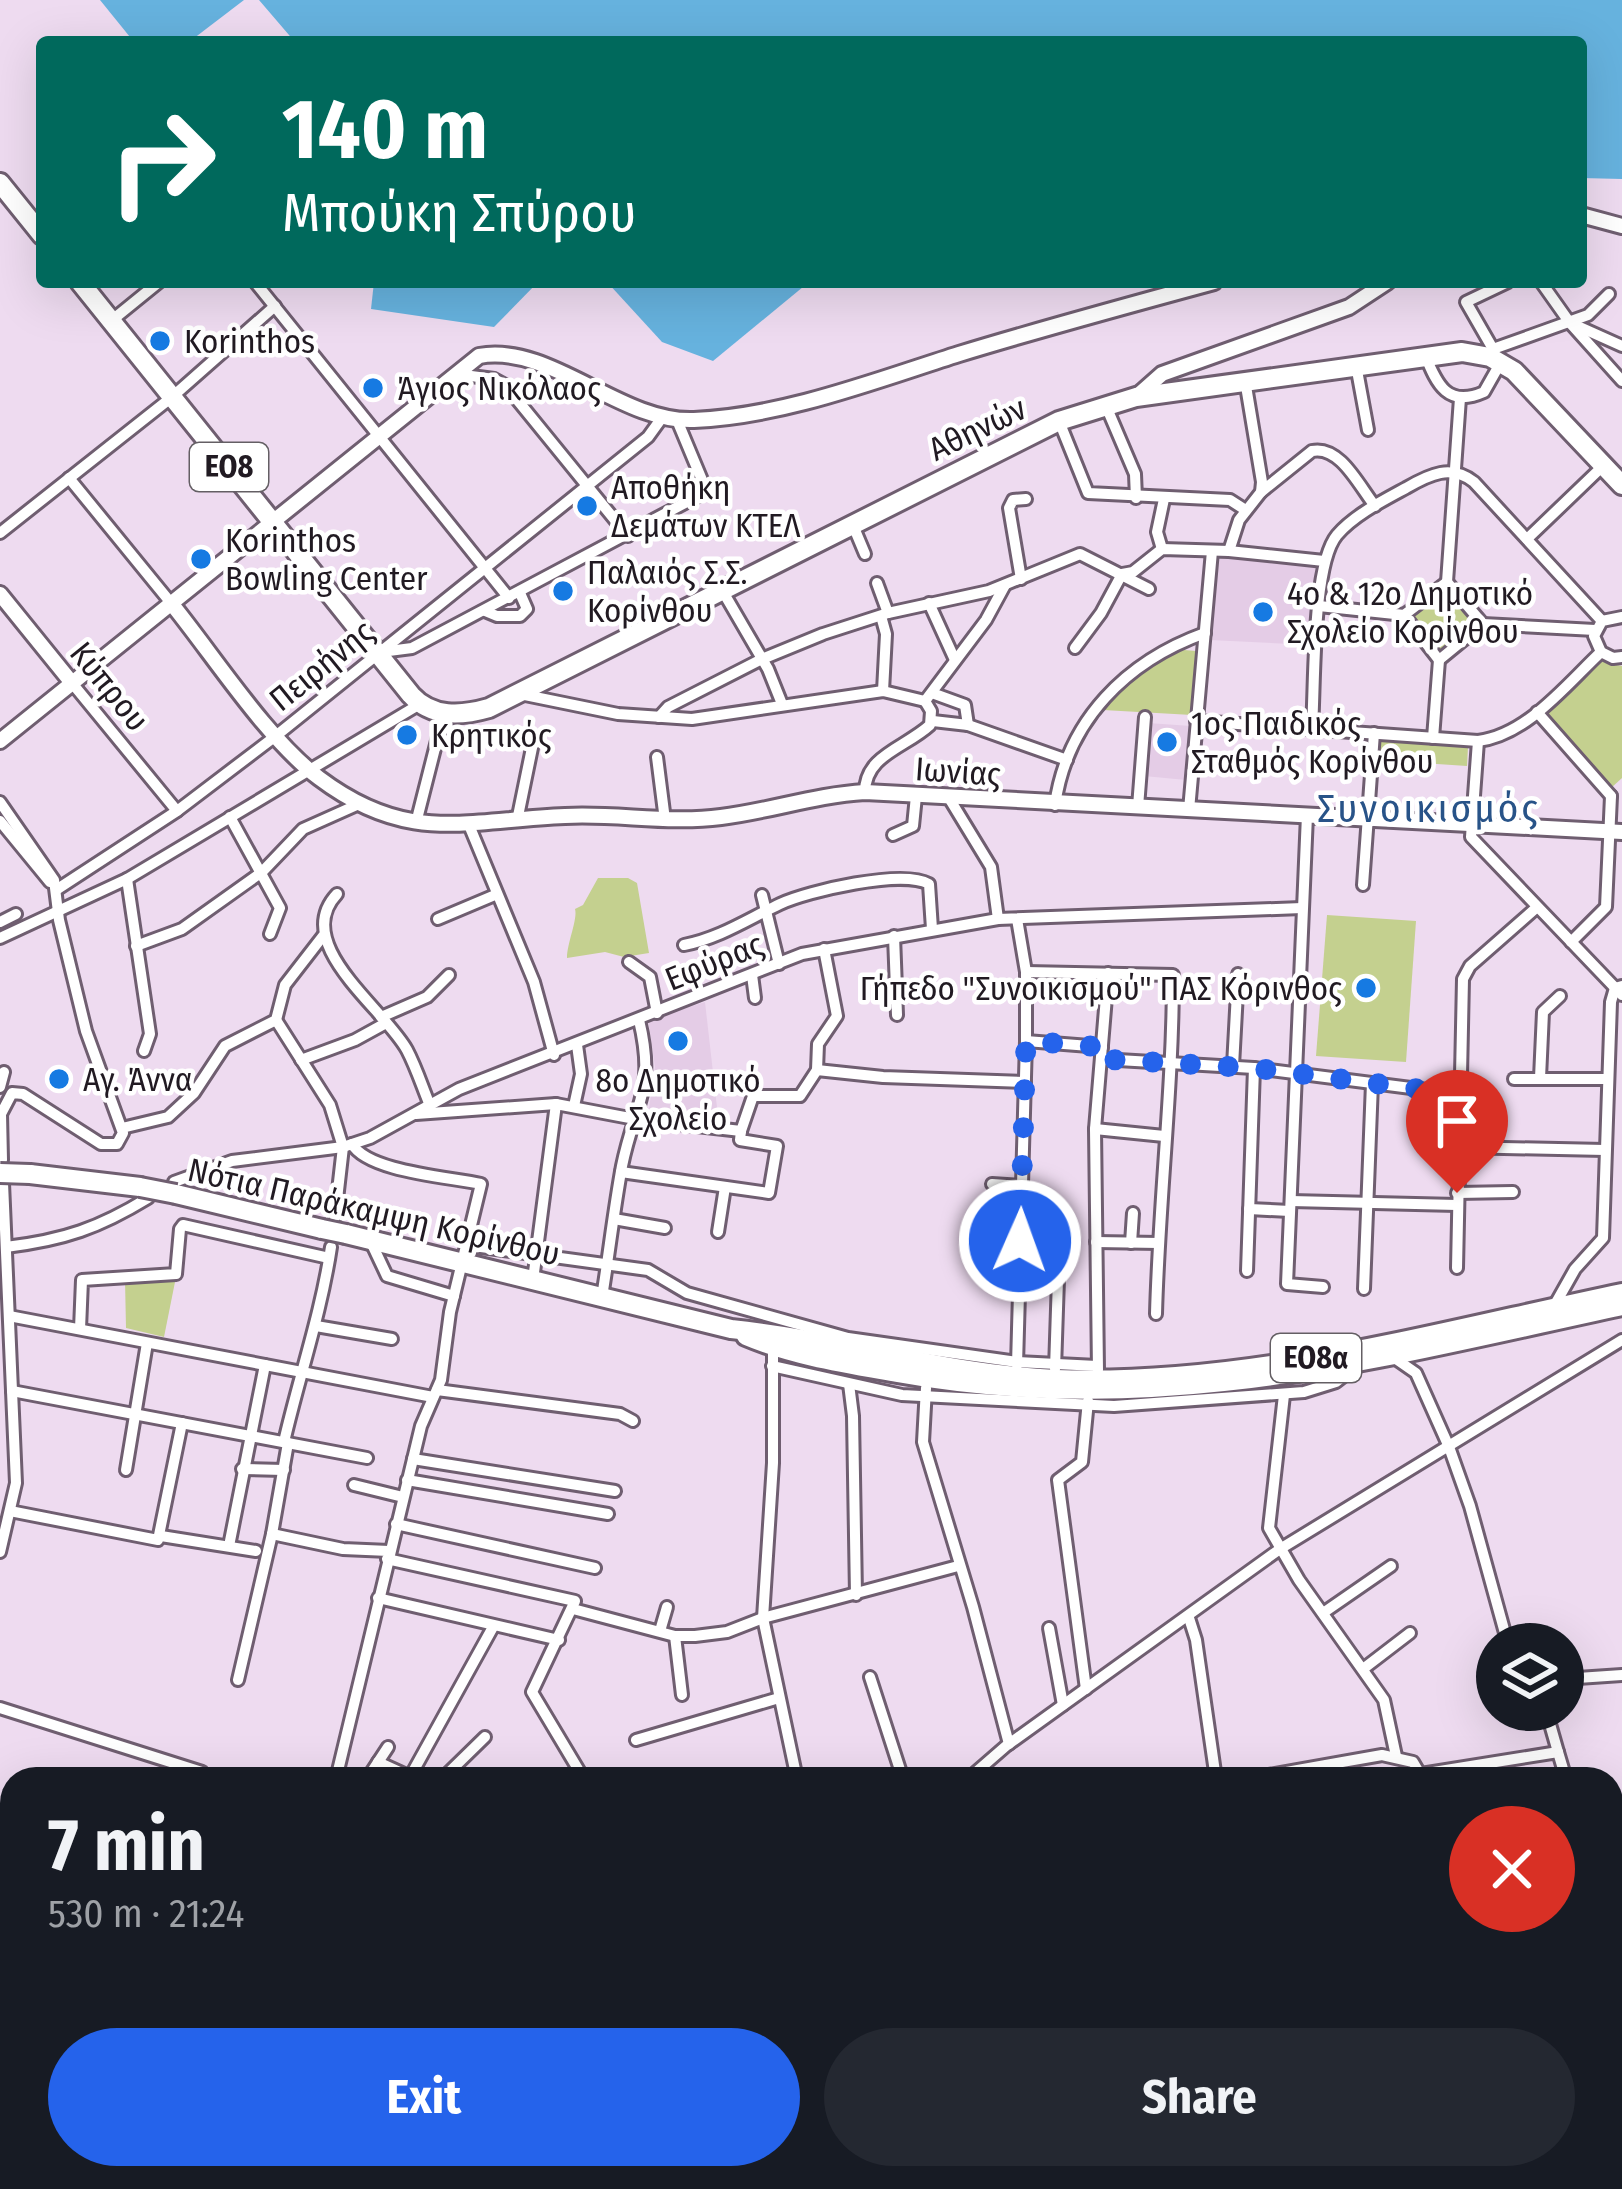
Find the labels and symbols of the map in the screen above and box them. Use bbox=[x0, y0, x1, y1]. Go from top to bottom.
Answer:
place label: Korinthos bbox=[184, 322, 315, 362]
marker: Korinthos bbox=[147, 328, 173, 354]
place label: Άγιος Νικόλαος bbox=[397, 369, 601, 409]
marker: Άγιος Νικόλαος bbox=[360, 375, 386, 401]
street label: Αθηνών bbox=[922, 388, 1033, 470]
road number: ΕΟ8 bbox=[190, 443, 268, 491]
place label: Αποθήκη Δεμάτων ΚΤΕΛ bbox=[611, 468, 801, 546]
marker: Αποθήκη Δεμάτων ΚΤΕΛ bbox=[574, 493, 600, 519]
place label: Korinthos Bowling Center bbox=[225, 521, 428, 599]
marker: Korinthos Bowling Center bbox=[188, 546, 214, 572]
place label: Παλαιός Σ.Σ. Κορίνθου bbox=[587, 553, 747, 631]
place label: 4ο & 12ο Δημοτικό Σχολείο Κορίνθου bbox=[1287, 574, 1533, 652]
marker: Παλαιός Σ.Σ. Κορίνθου bbox=[550, 578, 576, 604]
marker: 4ο & 12ο Δημοτικό Σχολείο Κορίνθου bbox=[1250, 599, 1276, 625]
street label: Πειρήνης bbox=[262, 612, 382, 720]
street label: Κύπρου bbox=[61, 634, 157, 739]
place label: 1ος Παιδικός Σταθμός Κορίνθου bbox=[1191, 704, 1433, 782]
place label: Κρητικός bbox=[431, 716, 552, 756]
marker: Κρητικός bbox=[394, 722, 420, 748]
marker: 1ος Παιδικός Σταθμός Κορίνθου bbox=[1154, 729, 1180, 755]
street label: Ιωνίας bbox=[914, 749, 1002, 795]
district label: Συνοικισμός bbox=[1317, 786, 1541, 832]
street label: Εφύρας bbox=[659, 924, 769, 1000]
place label: Γήπεδο "Συνοικισμού" ΠΑΣ Κόρινθος bbox=[860, 969, 1342, 1009]
marker: Γήπεδο "Συνοικισμού" ΠΑΣ Κόρινθος bbox=[1353, 975, 1379, 1001]
marker: 8ο Δημοτικό Σχολείο bbox=[665, 1028, 691, 1054]
place label: Αγ. Άννα bbox=[83, 1060, 193, 1100]
place label: 8ο Δημοτικό Σχολείο bbox=[595, 1061, 761, 1139]
marker: Αγ. Άννα bbox=[46, 1066, 72, 1092]
pin bbox=[1406, 1070, 1508, 1193]
street label: Νότια Παράκαμψη Κορίνθου bbox=[184, 1150, 564, 1274]
position arrow bbox=[957, 1178, 1083, 1304]
road number: ΕΟ8α bbox=[1271, 1334, 1361, 1382]

